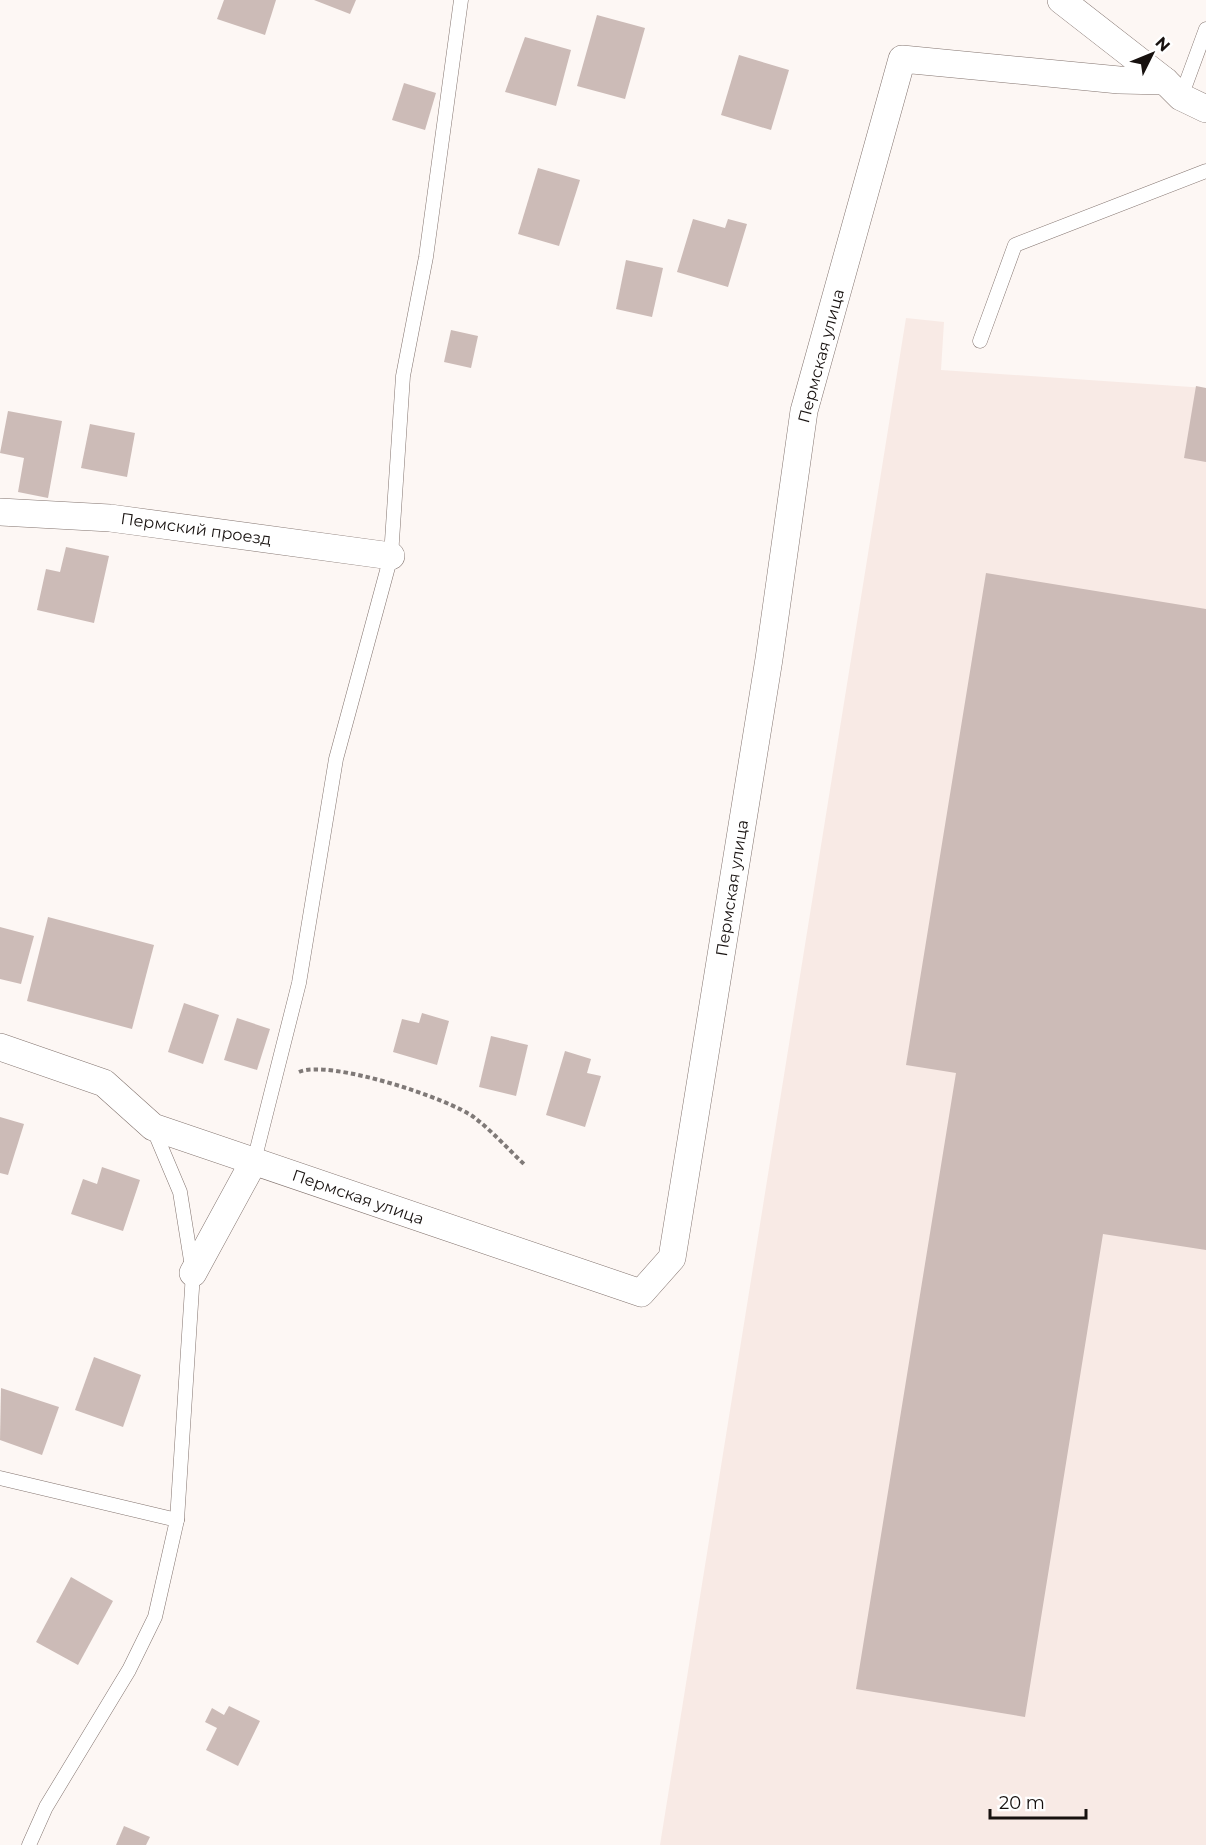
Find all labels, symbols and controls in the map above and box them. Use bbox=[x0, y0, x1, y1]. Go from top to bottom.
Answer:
north arrow bbox=[1122, 24, 1182, 84]
text: N bbox=[1151, 33, 1174, 55]
street label: Пермская улица bbox=[794, 287, 848, 425]
street label: Пермский проезд bbox=[119, 509, 273, 549]
street label: Пермская улица bbox=[712, 818, 752, 958]
street label: Пермская улица bbox=[290, 1166, 426, 1228]
scale bar bbox=[990, 1782, 1086, 1820]
text: 20 m bbox=[999, 1792, 1045, 1814]

